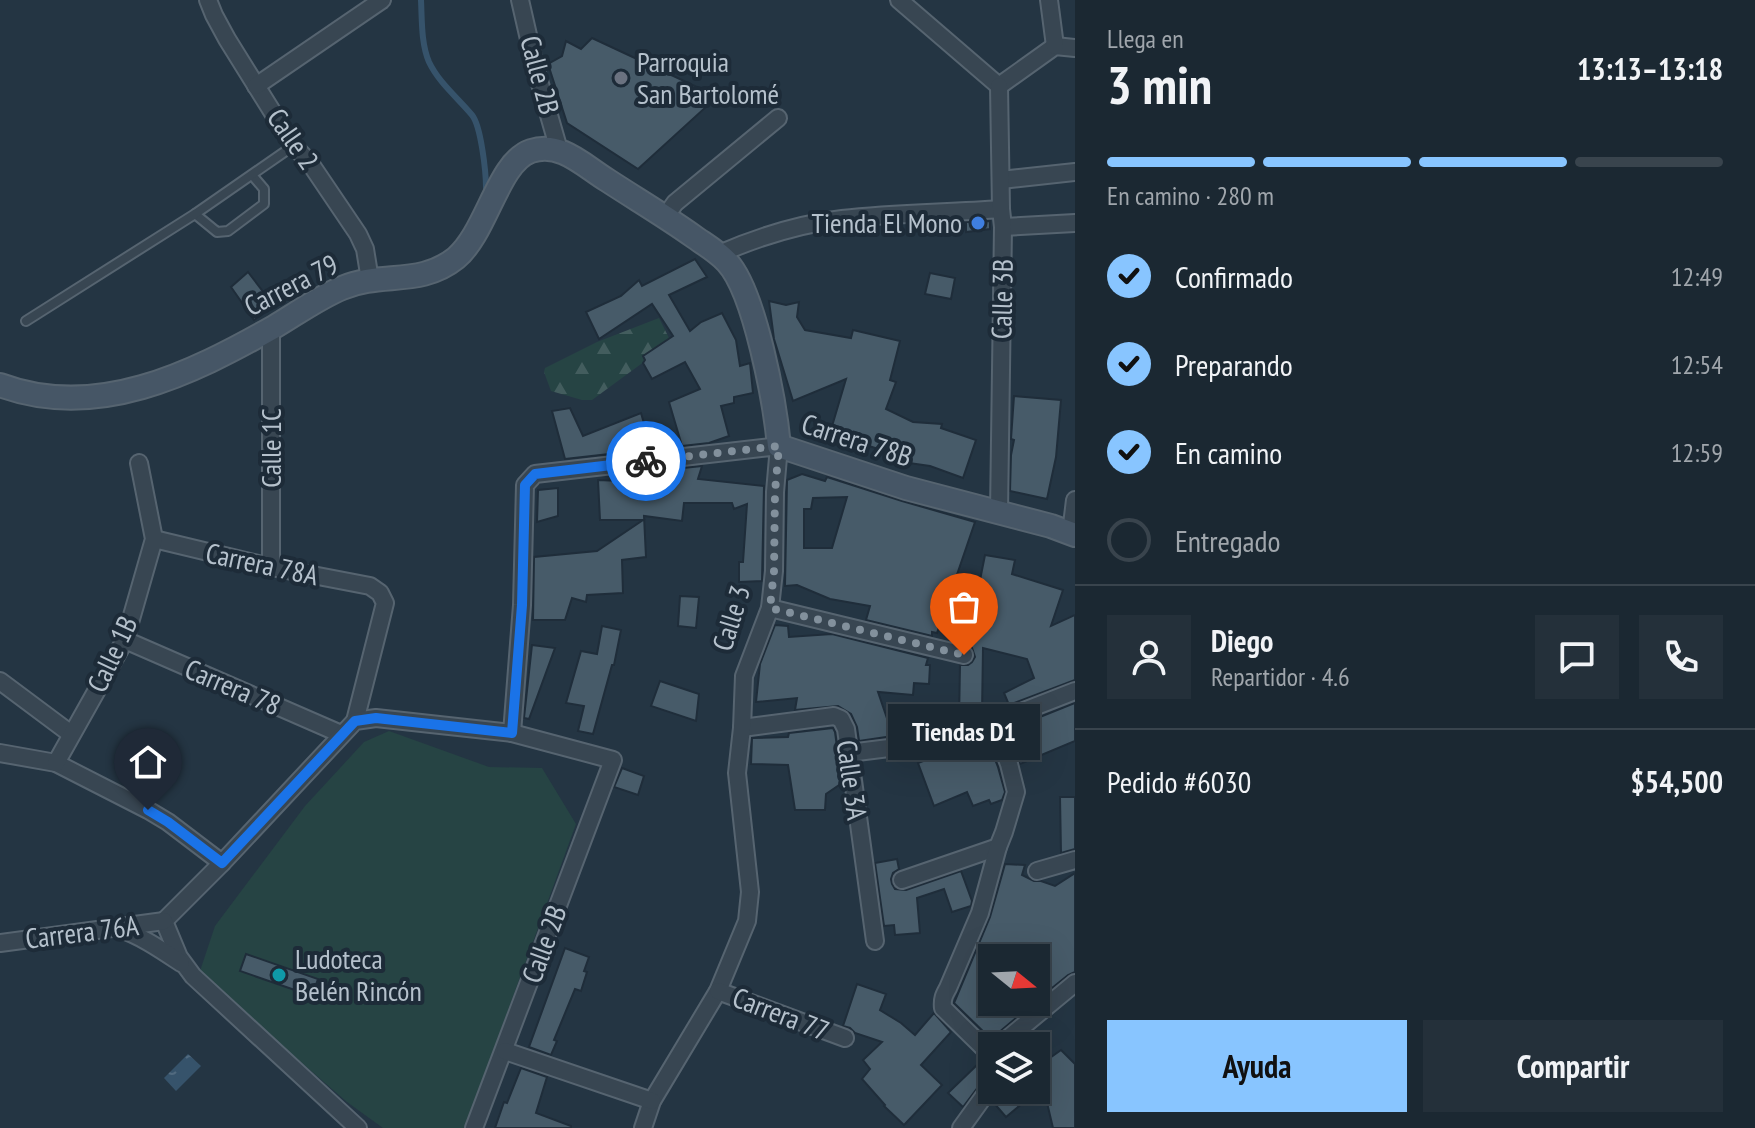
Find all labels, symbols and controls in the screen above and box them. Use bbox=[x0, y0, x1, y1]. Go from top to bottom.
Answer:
text: Llega en bbox=[1107, 22, 1184, 55]
street label: Calle 2B bbox=[512, 31, 569, 118]
place label: Parroquia San Bartolomé bbox=[637, 43, 779, 112]
text: 13:13–13:18 bbox=[1577, 49, 1723, 88]
text: 3 min bbox=[1107, 51, 1212, 118]
marker: Parroquia San Bartolomé bbox=[612, 69, 630, 87]
street label: Calle 2 bbox=[259, 101, 328, 177]
text: En camino · 280 m bbox=[1107, 179, 1274, 212]
place label: Tienda El Mono bbox=[811, 204, 962, 241]
marker: Tienda El Mono bbox=[969, 214, 987, 232]
street label: Carrera 79 bbox=[238, 245, 344, 324]
icon: check bbox=[1107, 254, 1151, 298]
text: Confirmado bbox=[1175, 257, 1293, 296]
street label: Calle 3B bbox=[982, 259, 1021, 339]
text: 12:49 bbox=[1671, 260, 1723, 293]
icon: check bbox=[1107, 342, 1151, 386]
text: Preparando bbox=[1175, 345, 1293, 384]
text: 12:54 bbox=[1671, 348, 1723, 381]
street label: Carrera 78B bbox=[797, 404, 917, 475]
street label: Calle 1C bbox=[252, 408, 289, 488]
courier bbox=[606, 421, 686, 501]
icon: check bbox=[1107, 430, 1151, 474]
text: En camino bbox=[1175, 433, 1282, 472]
text: 12:59 bbox=[1671, 436, 1723, 469]
icon: bike bbox=[624, 439, 668, 483]
text: Entregado bbox=[1175, 521, 1281, 560]
street label: Carrera 78A bbox=[203, 534, 322, 594]
pin bbox=[930, 573, 998, 655]
street label: Calle 3 bbox=[703, 580, 758, 655]
icon: bag bbox=[942, 585, 986, 629]
street label: Calle 1B bbox=[78, 610, 145, 698]
button: person bbox=[1107, 615, 1191, 699]
button: chat bbox=[1535, 615, 1619, 699]
button: phone bbox=[1639, 615, 1723, 699]
text: Diego bbox=[1211, 621, 1273, 660]
street label: Carrera 78 bbox=[180, 650, 287, 723]
text: Repartidor · 4.6 bbox=[1211, 660, 1350, 693]
callout: Tiendas D1 bbox=[888, 703, 1040, 759]
text: Tiendas D1 bbox=[912, 715, 1016, 748]
pin bbox=[114, 728, 182, 810]
street label: Calle 3A bbox=[829, 738, 876, 823]
icon: home bbox=[126, 740, 170, 784]
text: Pedido #6030 bbox=[1107, 762, 1251, 801]
text: $54,500 bbox=[1630, 762, 1723, 801]
street label: Calle 2B bbox=[512, 900, 575, 988]
street label: Carrera 76A bbox=[23, 906, 141, 957]
place label: Ludoteca Belén Rincón bbox=[295, 940, 422, 1009]
north arrow bbox=[978, 944, 1050, 1016]
map controls bbox=[978, 944, 1050, 1104]
marker: Ludoteca Belén Rincón bbox=[270, 966, 288, 984]
street label: Carrera 77 bbox=[728, 978, 835, 1049]
button: Ayuda bbox=[1107, 1020, 1407, 1112]
button: Compartir bbox=[1423, 1020, 1723, 1112]
button: layers bbox=[978, 1032, 1050, 1104]

